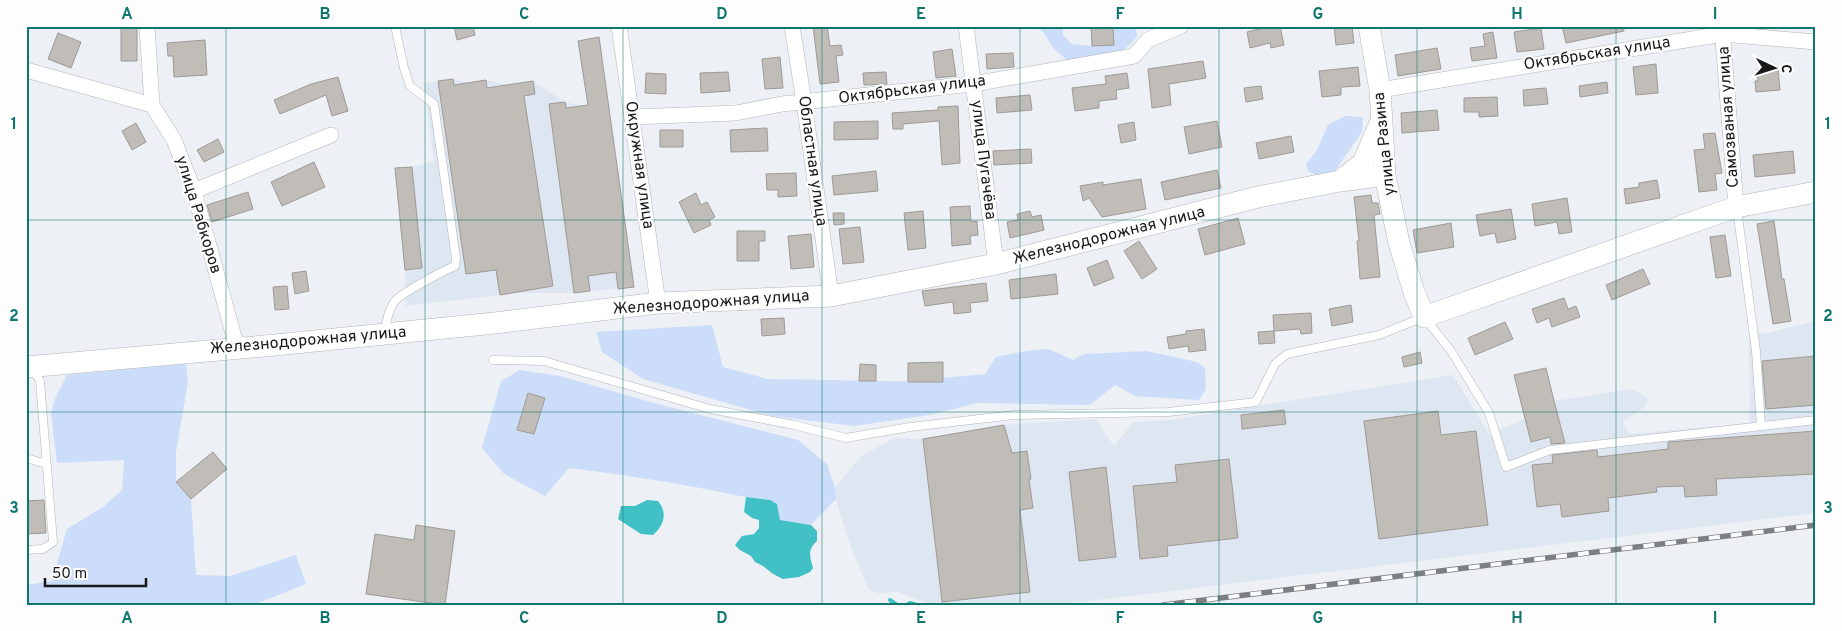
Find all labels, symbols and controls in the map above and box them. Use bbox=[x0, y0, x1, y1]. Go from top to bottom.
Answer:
text: A bbox=[121, 5, 133, 25]
text: B bbox=[319, 5, 331, 25]
text: C bbox=[519, 5, 529, 25]
text: D bbox=[716, 5, 728, 25]
text: E bbox=[916, 5, 926, 25]
text: F bbox=[1115, 5, 1125, 25]
text: G bbox=[1313, 5, 1323, 25]
text: H bbox=[1511, 5, 1523, 25]
text: I bbox=[1713, 5, 1717, 25]
street label: Октябрьская улица bbox=[1522, 33, 1672, 75]
north arrow bbox=[1750, 42, 1800, 92]
street label: Самозваная улица bbox=[1714, 46, 1744, 188]
text: С bbox=[1777, 64, 1794, 74]
street label: Октябрьская улица bbox=[837, 71, 987, 109]
street label: улица Разина bbox=[1370, 91, 1400, 197]
street label: Областная улица bbox=[793, 94, 831, 228]
street label: улица Пугачёва bbox=[966, 99, 1000, 221]
street label: Окружная улица bbox=[620, 100, 658, 230]
text: 1 bbox=[11, 115, 17, 135]
text: 1 bbox=[1825, 115, 1831, 135]
street label: улица Рабкоров bbox=[171, 154, 225, 276]
street label: Железнодорожная улица bbox=[1011, 202, 1207, 270]
street label: Железнодорожная улица bbox=[612, 286, 810, 320]
text: 2 bbox=[9, 307, 19, 327]
text: 2 bbox=[1823, 307, 1833, 327]
street label: Железнодорожная улица bbox=[209, 322, 407, 360]
text: 3 bbox=[9, 499, 19, 519]
text: 3 bbox=[1823, 499, 1833, 519]
scale bar bbox=[45, 556, 146, 588]
text: 50 m bbox=[52, 565, 87, 584]
text: A bbox=[121, 609, 133, 629]
text: B bbox=[319, 609, 331, 629]
text: C bbox=[519, 609, 529, 629]
text: D bbox=[716, 609, 728, 629]
text: E bbox=[916, 609, 926, 629]
text: F bbox=[1115, 609, 1125, 629]
text: G bbox=[1313, 609, 1323, 629]
text: H bbox=[1511, 609, 1523, 629]
text: I bbox=[1713, 609, 1717, 629]

